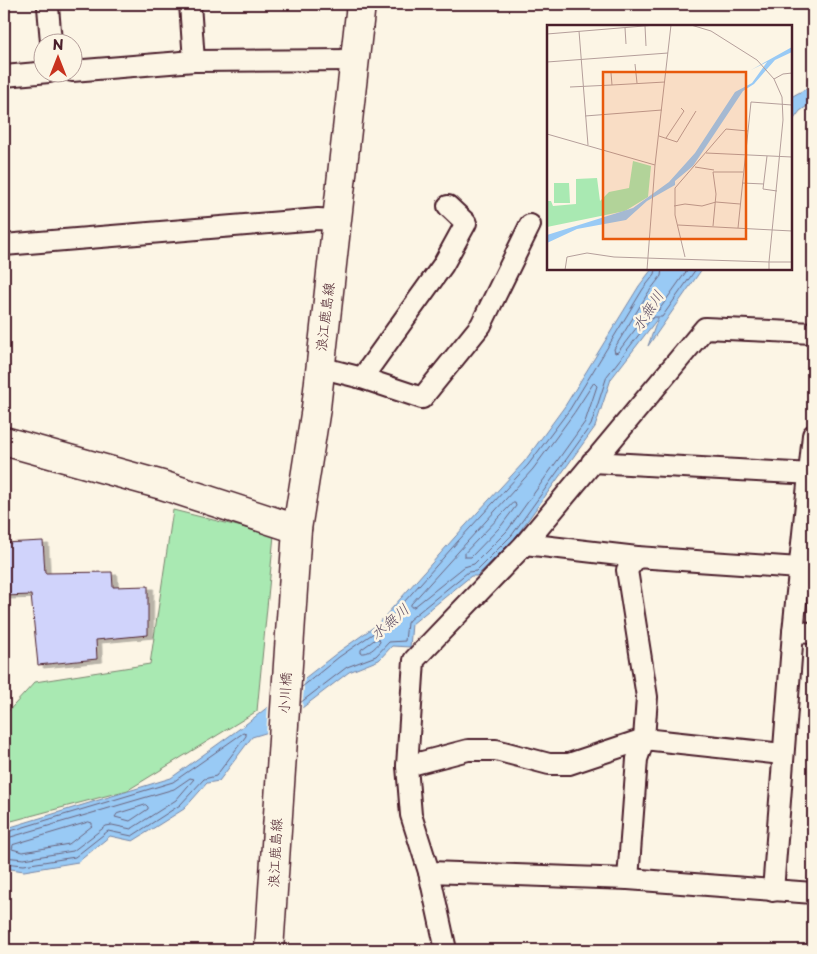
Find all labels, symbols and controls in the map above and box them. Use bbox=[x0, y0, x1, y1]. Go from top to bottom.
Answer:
inset map bbox=[547, 25, 792, 270]
north arrow bbox=[32, 32, 82, 82]
text: N bbox=[52, 34, 64, 55]
street label: 浪江鹿島線 bbox=[310, 281, 339, 353]
water label: 水無川 bbox=[625, 285, 669, 335]
water label: 水無川 bbox=[364, 597, 414, 644]
street label: 小川橋 bbox=[273, 671, 296, 714]
street label: 浪江鹿島線 bbox=[262, 817, 287, 888]

